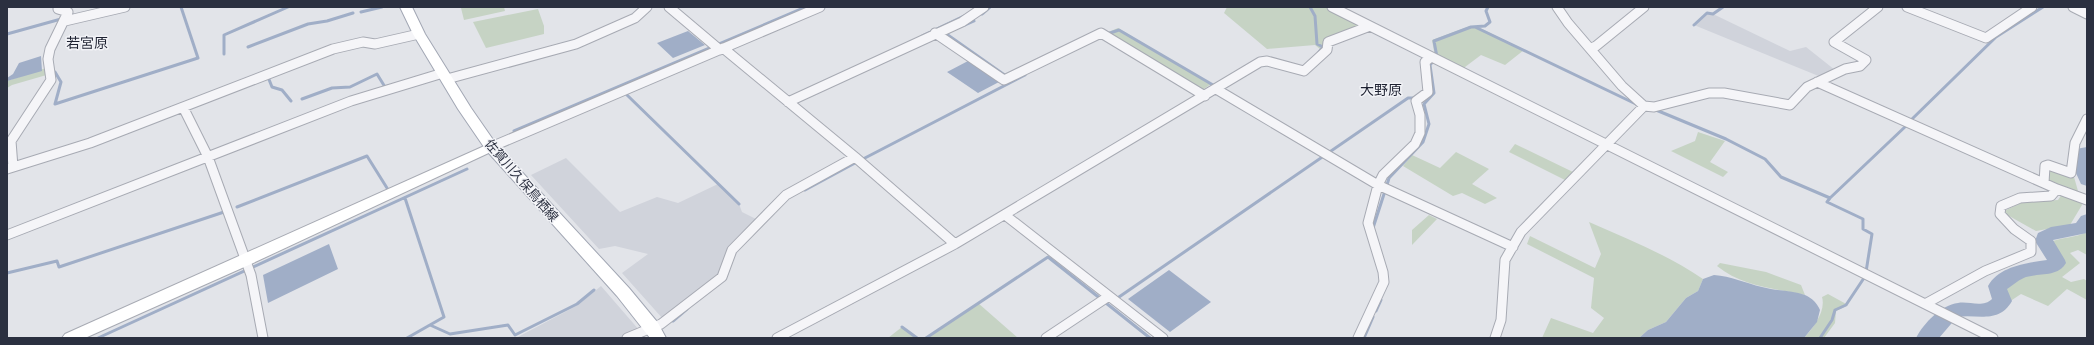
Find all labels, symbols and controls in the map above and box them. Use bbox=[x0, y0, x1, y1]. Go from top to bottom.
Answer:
district label: 若宮原 bbox=[66, 36, 108, 53]
district label: 大野原 bbox=[1360, 83, 1402, 100]
street label: 佐賀川久保鳥栖線 bbox=[480, 136, 561, 226]

